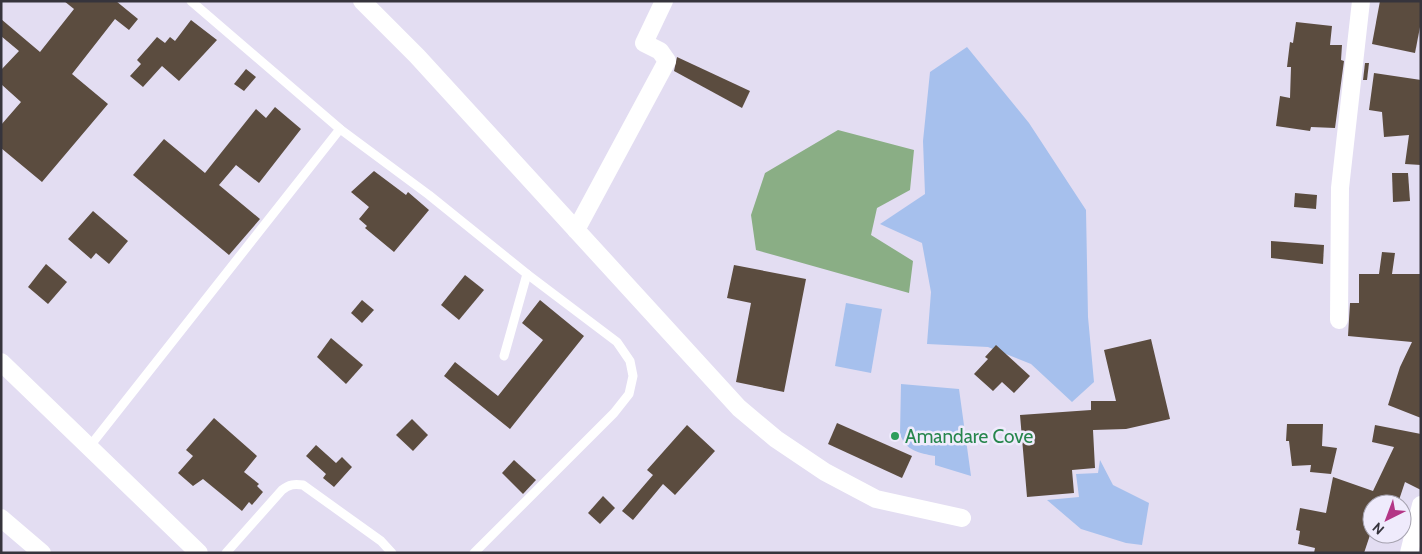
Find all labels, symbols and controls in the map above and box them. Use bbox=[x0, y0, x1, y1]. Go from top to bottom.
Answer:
place label: Amandare Cove bbox=[905, 425, 1033, 448]
marker: Amandare Cove bbox=[889, 430, 901, 442]
north arrow bbox=[1362, 494, 1412, 544]
text: N bbox=[1369, 519, 1388, 539]

